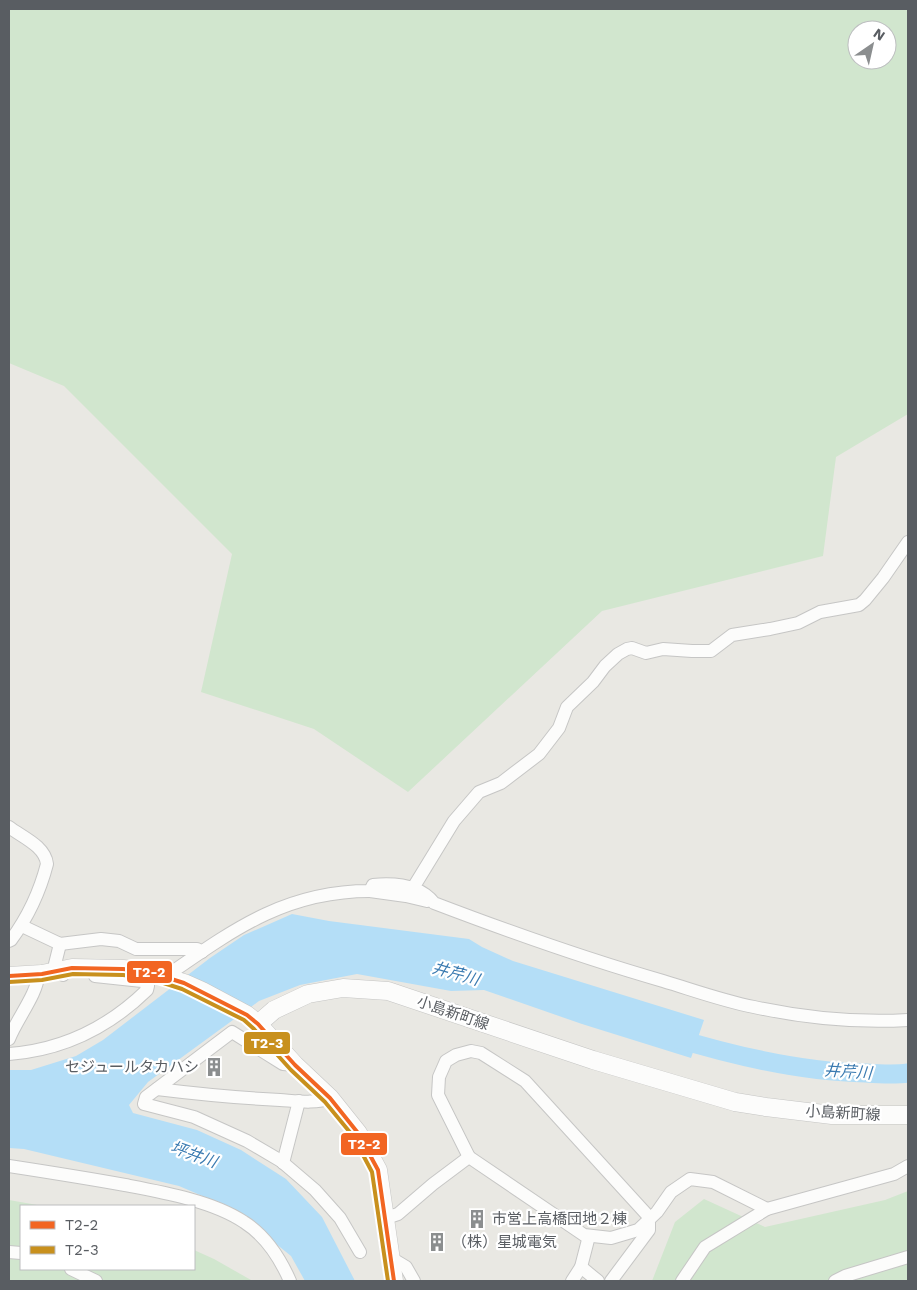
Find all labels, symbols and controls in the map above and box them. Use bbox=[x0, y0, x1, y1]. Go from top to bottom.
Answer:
north arrow bbox=[847, 20, 897, 70]
text: N bbox=[870, 25, 888, 44]
water label: 井芹川 bbox=[430, 958, 483, 990]
line badge: T2-2 bbox=[126, 960, 173, 984]
text: T2-2 bbox=[133, 964, 165, 980]
street label: 小島新町線 bbox=[415, 992, 491, 1034]
line badge: T2-3 bbox=[243, 1031, 291, 1055]
text: T2-3 bbox=[251, 1035, 283, 1051]
building icon: セジュールタカハシ bbox=[203, 1056, 225, 1078]
place label: セジュールタカハシ bbox=[65, 1058, 199, 1076]
water label: 井芹川 bbox=[823, 1060, 875, 1083]
street label: 小島新町線 bbox=[805, 1102, 881, 1124]
line badge: T2-2 bbox=[340, 1132, 388, 1156]
text: T2-2 bbox=[348, 1136, 380, 1152]
water label: 坪井川 bbox=[168, 1137, 222, 1172]
legend bbox=[20, 1205, 195, 1270]
building icon: 市営上高橋団地２棟 bbox=[466, 1208, 488, 1230]
place label: 市営上高橋団地２棟 bbox=[492, 1210, 627, 1228]
text: T2-2 bbox=[65, 1216, 98, 1234]
building icon: （株）星城電気 bbox=[426, 1231, 448, 1253]
place label: （株）星城電気 bbox=[452, 1233, 557, 1251]
text: T2-3 bbox=[65, 1241, 99, 1259]

